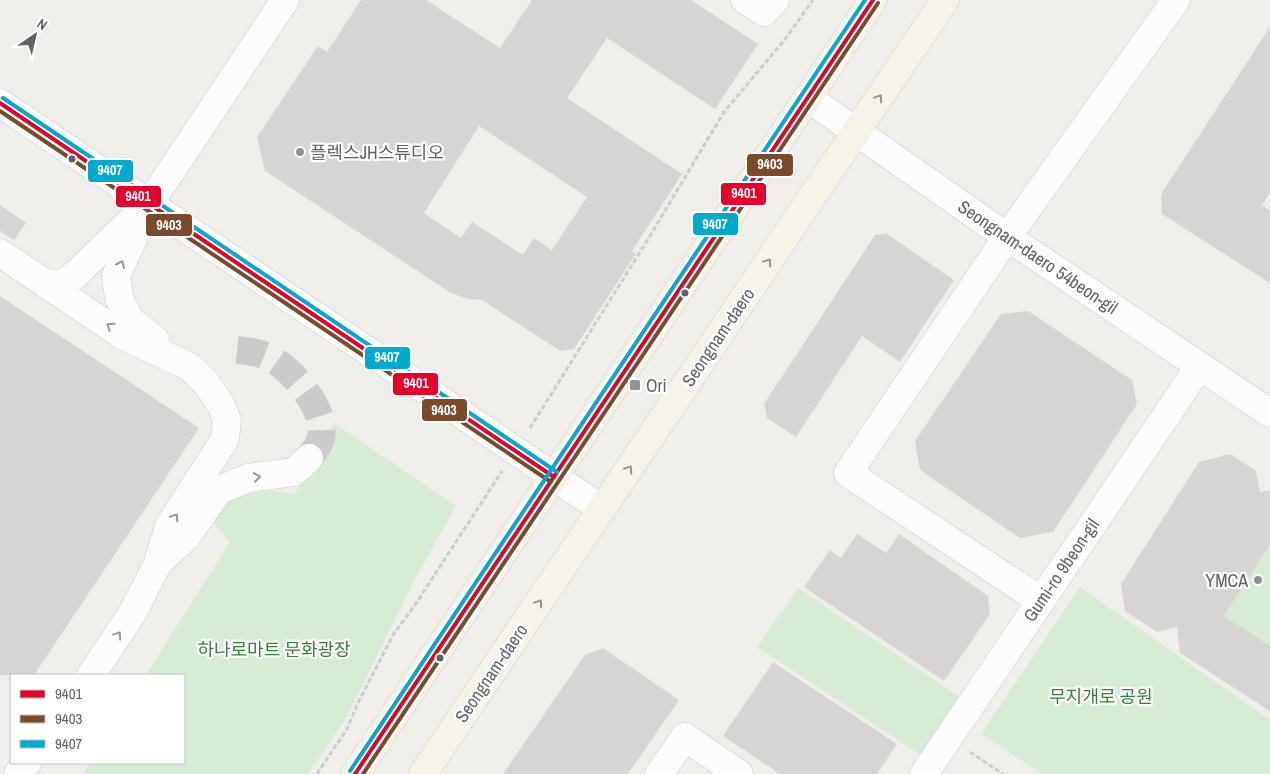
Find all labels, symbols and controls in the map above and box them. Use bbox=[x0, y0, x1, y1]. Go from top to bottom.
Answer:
north arrow bbox=[10, 10, 60, 60]
text: N bbox=[34, 14, 51, 34]
one-way arrow bbox=[873, 94, 882, 104]
place label: 플렉스JH스튜디오 bbox=[310, 140, 444, 165]
marker: 플렉스JH스튜디오 bbox=[294, 146, 306, 158]
line badge: 9403 bbox=[746, 153, 794, 177]
unlabelled marker bbox=[67, 154, 77, 164]
text: 9403 bbox=[757, 155, 783, 173]
line badge: 9407 bbox=[87, 159, 134, 183]
text: 9407 bbox=[97, 161, 123, 179]
line badge: 9401 bbox=[720, 182, 767, 206]
text: 9401 bbox=[731, 184, 757, 202]
line badge: 9401 bbox=[115, 185, 162, 208]
text: 9401 bbox=[125, 187, 151, 205]
street label: Seongnam-daero 54beon-gil bbox=[953, 194, 1123, 320]
line badge: 9407 bbox=[692, 212, 739, 236]
line badge: 9403 bbox=[145, 213, 193, 237]
text: 9407 bbox=[702, 215, 728, 233]
text: 9403 bbox=[156, 216, 182, 234]
one-way arrow bbox=[762, 258, 772, 267]
one-way arrow bbox=[115, 260, 125, 269]
street label: Seongnam-daero bbox=[676, 283, 760, 391]
unlabelled marker bbox=[680, 288, 690, 298]
one-way arrow bbox=[106, 323, 115, 332]
line badge: 9407 bbox=[364, 346, 411, 370]
text: 9407 bbox=[374, 348, 400, 366]
line badge: 9401 bbox=[392, 372, 439, 396]
place label: Ori bbox=[646, 373, 667, 398]
text: 9401 bbox=[403, 374, 429, 392]
marker: Ori bbox=[628, 378, 642, 392]
line badge: 9403 bbox=[421, 398, 468, 422]
text: 9403 bbox=[431, 401, 457, 419]
one-way arrow bbox=[623, 465, 632, 475]
one-way arrow bbox=[254, 472, 262, 483]
street label: Gumi-ro 9beon-gil bbox=[1017, 513, 1105, 627]
one-way arrow bbox=[169, 514, 179, 523]
place label: YMCA bbox=[1205, 568, 1248, 593]
marker: YMCA bbox=[1252, 574, 1264, 586]
one-way arrow bbox=[532, 599, 542, 608]
street label: Seongnam-daero bbox=[449, 619, 533, 727]
one-way arrow bbox=[112, 631, 121, 641]
park label: 하나로마트 문화광장 bbox=[197, 637, 351, 662]
unlabelled marker bbox=[435, 653, 445, 663]
legend bbox=[10, 674, 185, 764]
text: 9401 bbox=[55, 683, 83, 704]
park label: 무지개로 공원 bbox=[1049, 684, 1153, 709]
text: 9403 bbox=[55, 708, 83, 729]
text: 9407 bbox=[55, 733, 83, 754]

